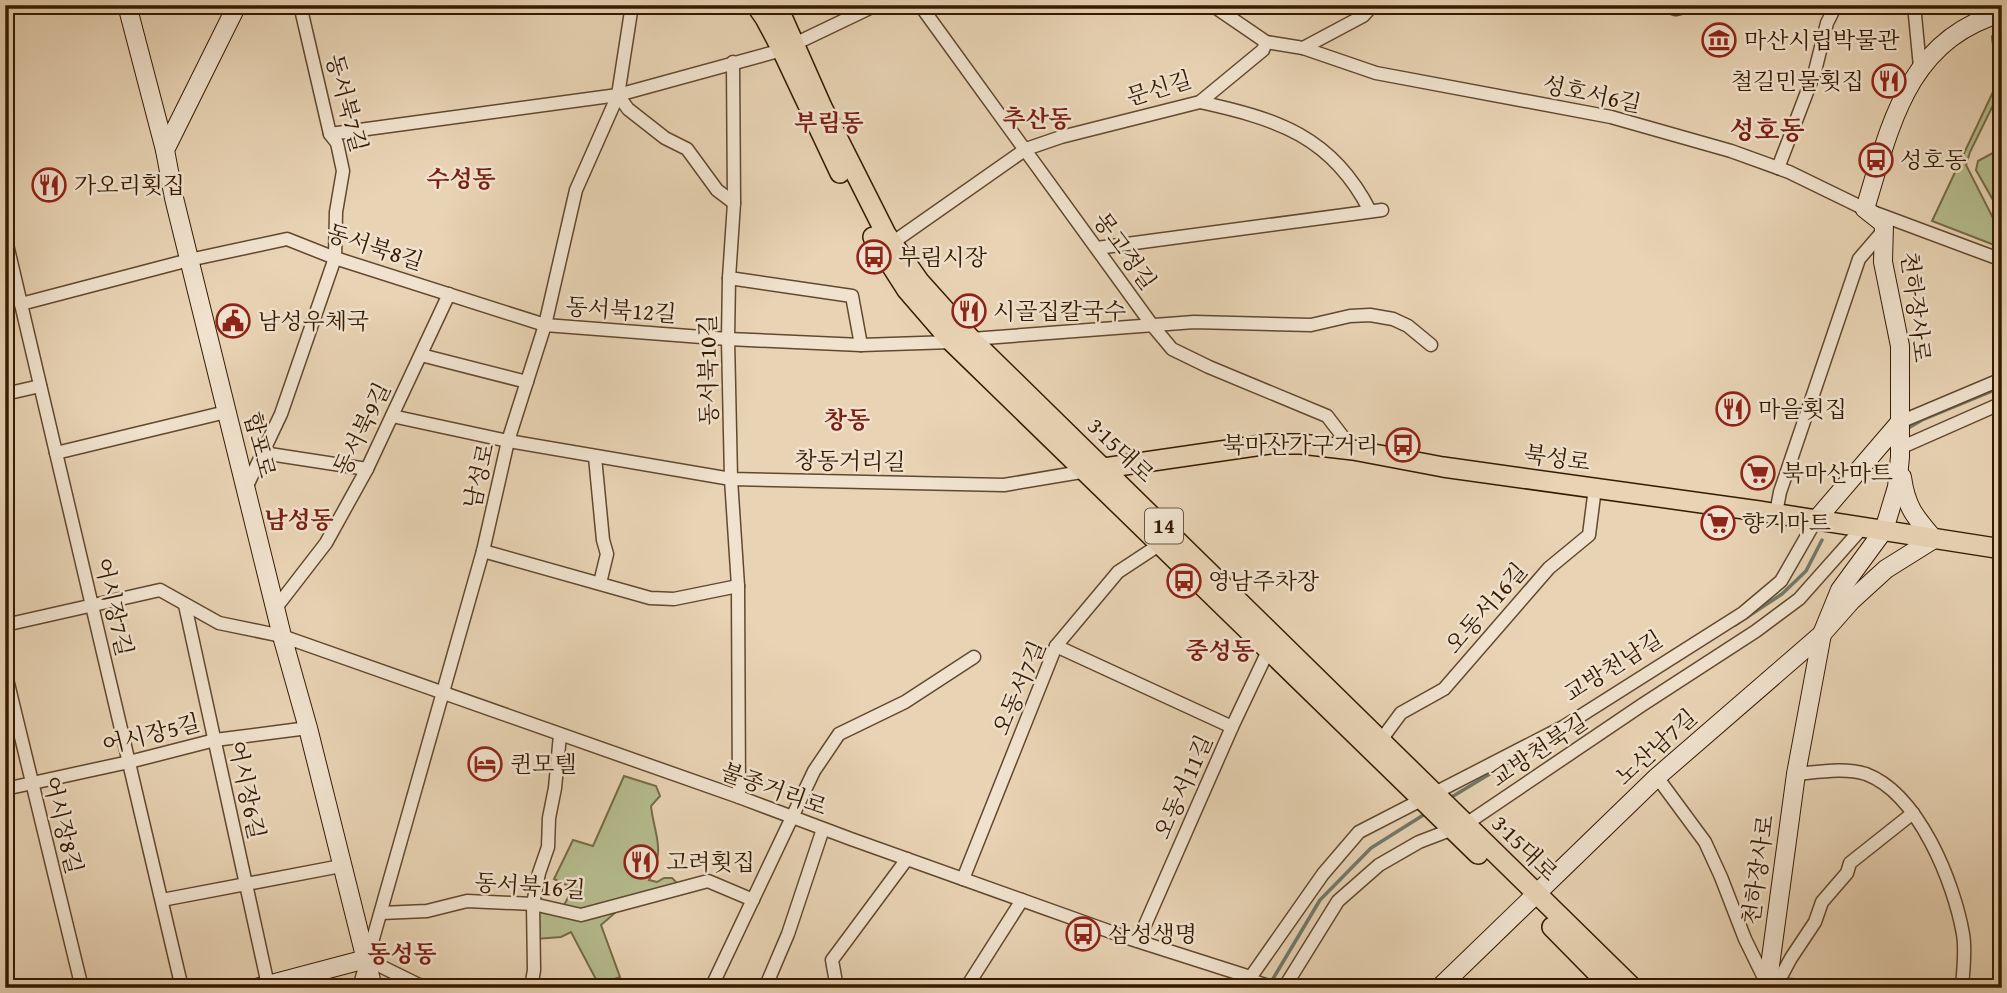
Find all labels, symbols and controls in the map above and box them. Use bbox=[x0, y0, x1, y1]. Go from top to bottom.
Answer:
museum icon: 마산시립박물관 bbox=[1700, 21, 1738, 59]
place label: 마산시립박물관 bbox=[1744, 23, 1900, 56]
street label: 동서북7길 bbox=[319, 50, 376, 155]
street label: 문신길 bbox=[1122, 62, 1196, 113]
restaurant icon: 철길민물횟집 bbox=[1870, 62, 1908, 100]
place label: 철길민물횟집 bbox=[1731, 64, 1864, 97]
street label: 성호서6길 bbox=[1540, 67, 1644, 120]
district label: 추산동 bbox=[1002, 101, 1072, 136]
district label: 부림동 bbox=[794, 105, 864, 140]
district label: 성호동 bbox=[1729, 110, 1805, 149]
bus stop icon: 성호동 bbox=[1857, 141, 1895, 179]
place label: 성호동 bbox=[1900, 143, 1967, 176]
district label: 수성동 bbox=[426, 161, 496, 196]
restaurant icon: 가오리횟집 bbox=[30, 166, 68, 204]
place label: 가오리횟집 bbox=[74, 168, 185, 201]
street label: 몽고정길 bbox=[1086, 205, 1165, 296]
street label: 동서북8길 bbox=[323, 215, 428, 278]
bus stop icon: 부림시장 bbox=[855, 238, 893, 276]
place label: 부림시장 bbox=[898, 240, 988, 273]
street label: 천하장사로 bbox=[1893, 250, 1940, 364]
street label: 동서북12길 bbox=[565, 289, 678, 330]
restaurant icon: 시골집칼국수 bbox=[950, 292, 988, 330]
place label: 시골집칼국수 bbox=[993, 294, 1126, 327]
public building icon: 남성우체국 bbox=[214, 302, 252, 340]
place label: 남성우체국 bbox=[258, 304, 369, 337]
street label: 동서북10길 bbox=[690, 314, 725, 426]
street label: 동서북9길 bbox=[325, 377, 398, 481]
restaurant icon: 마을횟집 bbox=[1714, 390, 1752, 428]
place label: 마을횟집 bbox=[1758, 392, 1847, 425]
district label: 창동 bbox=[824, 402, 870, 437]
street label: 합포로 bbox=[236, 409, 285, 481]
street label: 3·15대로 bbox=[1081, 409, 1162, 490]
bus stop icon: 북마산가구거리 bbox=[1384, 426, 1422, 464]
place label: 북마산가구거리 bbox=[1222, 428, 1378, 461]
street label: 북성로 bbox=[1522, 437, 1592, 478]
street label: 남성로 bbox=[455, 440, 502, 512]
street label: 창동거리길 bbox=[794, 443, 906, 478]
supermarket icon: 북마산마트 bbox=[1739, 454, 1777, 492]
place label: 북마산마트 bbox=[1782, 456, 1893, 489]
district label: 남성동 bbox=[264, 502, 334, 537]
supermarket icon: 향기마트 bbox=[1699, 504, 1737, 542]
place label: 향기마트 bbox=[1742, 506, 1831, 539]
road number: 14 bbox=[1145, 508, 1183, 544]
street label: 어시장7길 bbox=[87, 554, 142, 659]
street label: 오동서16길 bbox=[1437, 555, 1534, 660]
bus stop icon: 영남주차장 bbox=[1165, 562, 1203, 600]
place label: 영남주차장 bbox=[1208, 564, 1320, 597]
street label: 교방천남길 bbox=[1557, 622, 1669, 709]
district label: 중성동 bbox=[1185, 633, 1255, 668]
street label: 오동서7길 bbox=[984, 635, 1053, 740]
street label: 노산남7길 bbox=[1607, 701, 1704, 792]
street label: 어시장5길 bbox=[98, 705, 203, 762]
street label: 교방천북길 bbox=[1483, 705, 1594, 794]
street label: 오동서11길 bbox=[1145, 729, 1220, 844]
street label: 어시장6길 bbox=[221, 738, 274, 842]
hotel icon: 퀸모텔 bbox=[466, 745, 504, 783]
place label: 퀸모텔 bbox=[510, 747, 577, 780]
street label: 불종거리로 bbox=[716, 754, 832, 823]
street label: 어시장8길 bbox=[35, 772, 92, 877]
street label: 3·15대로 bbox=[1485, 807, 1566, 888]
street label: 천하장사로 bbox=[1733, 813, 1782, 927]
restaurant icon: 고려횟집 bbox=[622, 843, 660, 881]
place label: 고려횟집 bbox=[666, 845, 755, 878]
street label: 동서북16길 bbox=[474, 865, 587, 906]
bus stop icon: 삼성생명 bbox=[1064, 915, 1102, 953]
place label: 삼성생명 bbox=[1108, 917, 1197, 950]
district label: 동성동 bbox=[367, 936, 437, 971]

